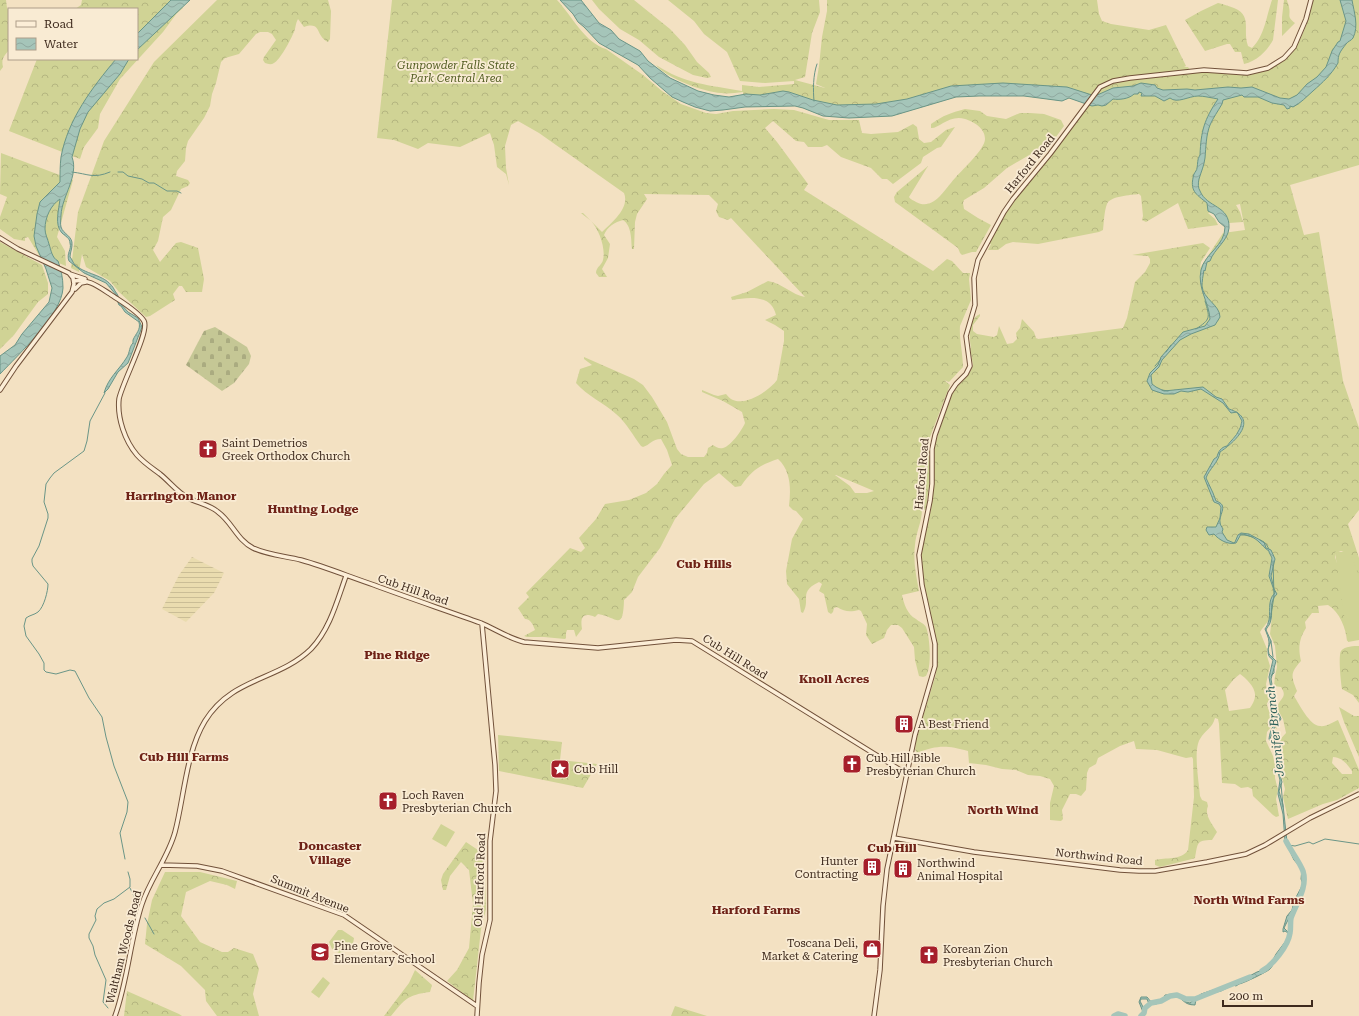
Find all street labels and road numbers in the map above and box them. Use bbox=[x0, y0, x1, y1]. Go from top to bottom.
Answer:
street label: Harford Road bbox=[1002, 132, 1058, 196]
street label: Harford Road bbox=[912, 438, 932, 510]
street label: Cub Hill Road bbox=[376, 572, 450, 608]
street label: Cub Hill Road bbox=[700, 632, 770, 682]
street label: Old Harford Road bbox=[472, 833, 488, 927]
street label: Northwind Road bbox=[1055, 846, 1143, 868]
street label: Summit Avenue bbox=[269, 872, 351, 916]
street label: Waltham Woods Road bbox=[104, 889, 144, 1005]

